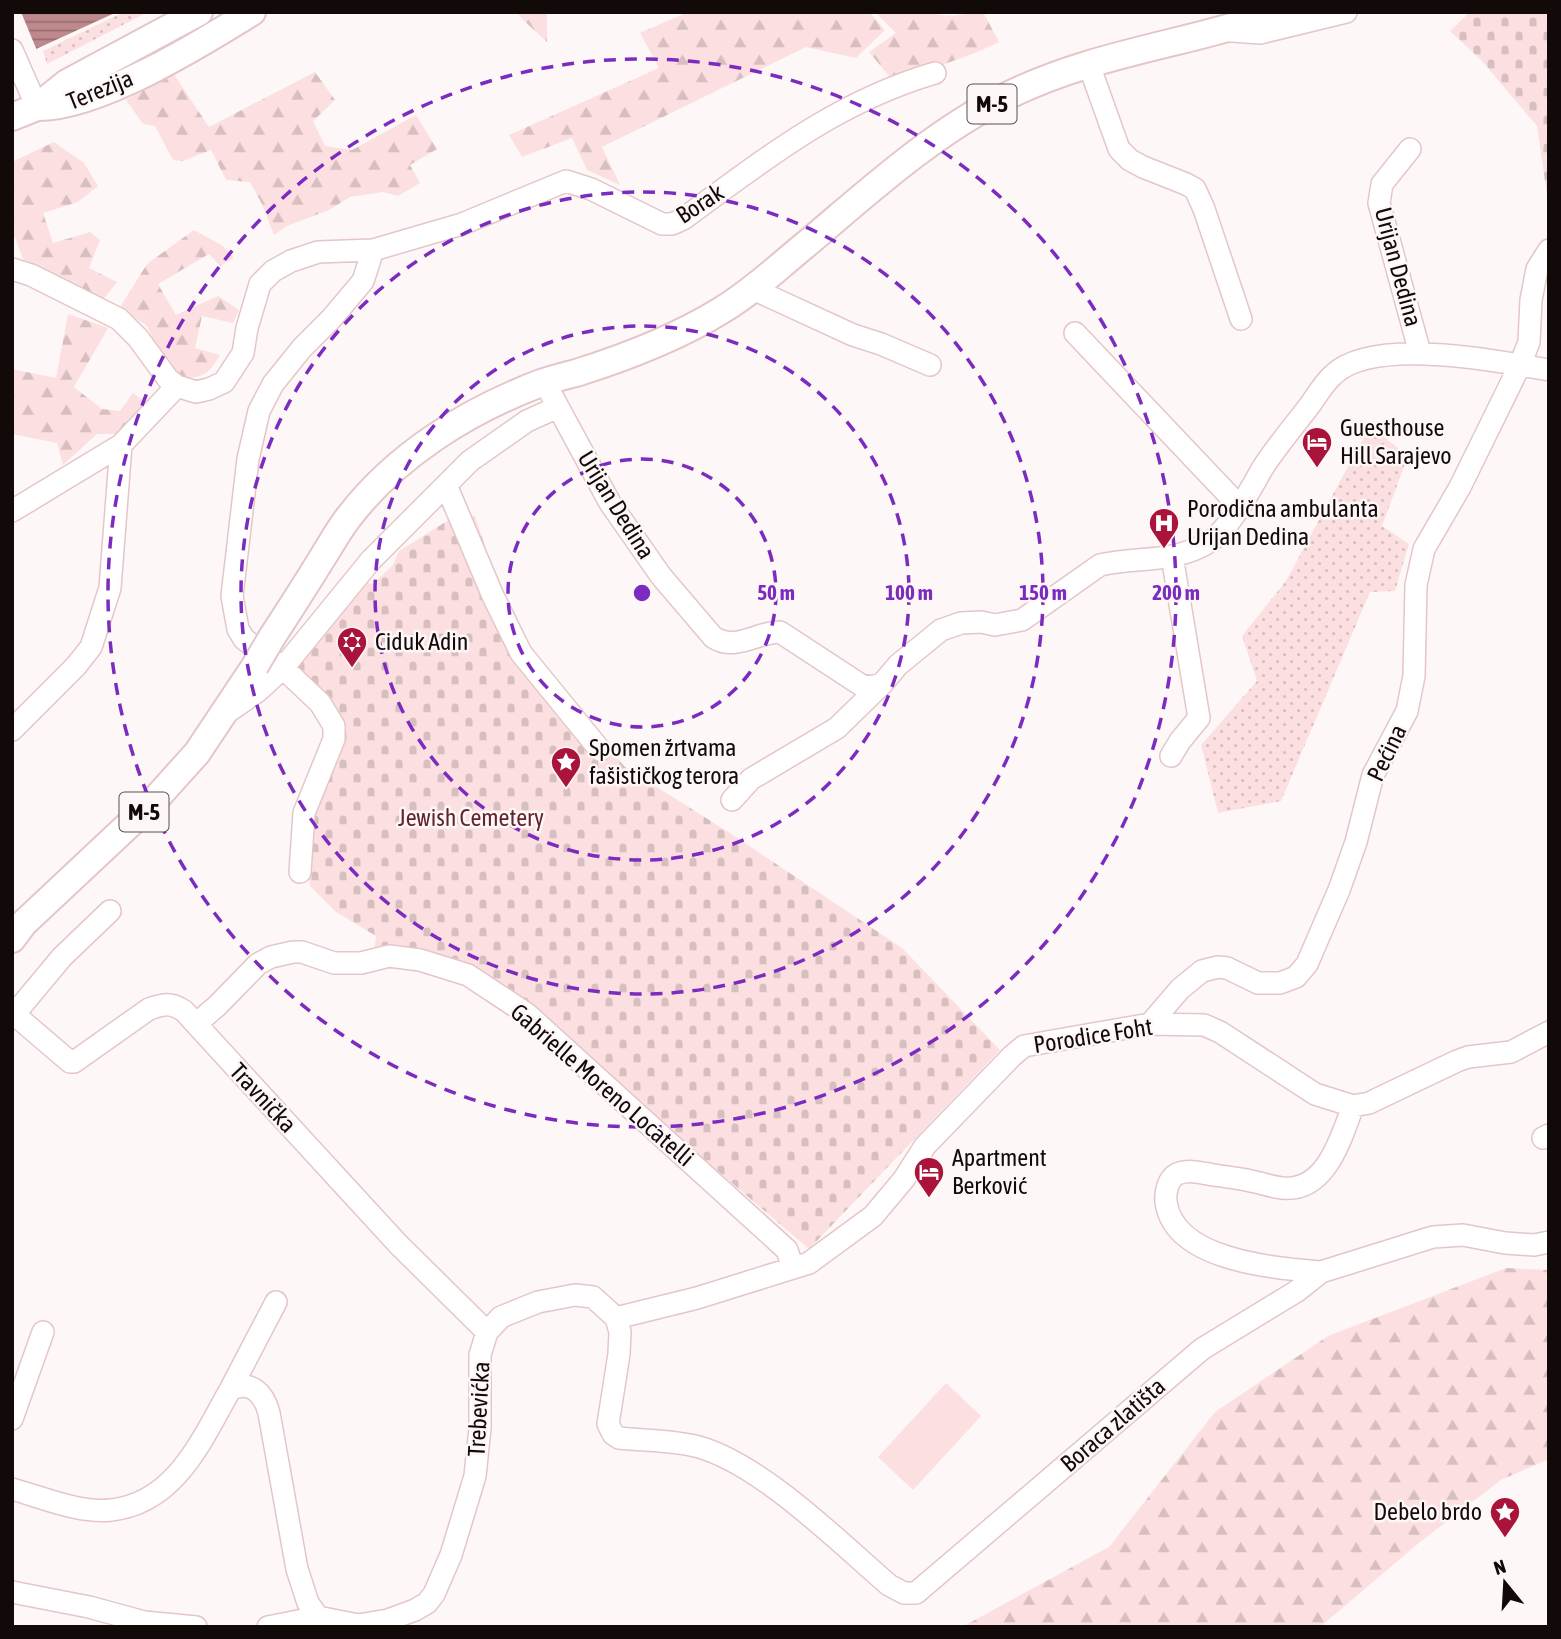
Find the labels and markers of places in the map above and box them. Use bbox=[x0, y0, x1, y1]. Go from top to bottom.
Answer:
place label: Guesthouse Hill Sarajevo bbox=[1340, 414, 1452, 469]
hotel icon: Guesthouse Hill Sarajevo bbox=[1300, 425, 1334, 469]
place label: Porodična ambulanta Urijan Dedina bbox=[1187, 495, 1379, 550]
hospital icon: Porodična ambulanta Urijan Dedina bbox=[1147, 506, 1181, 550]
centre of rings bbox=[630, 581, 654, 605]
synagogue icon: Ciduk Adin bbox=[335, 625, 369, 669]
place label: Ciduk Adin bbox=[375, 628, 468, 655]
place label: Spomen žrtvama fašističkog terora bbox=[589, 734, 739, 789]
place icon: Spomen žrtvama fašističkog terora bbox=[549, 745, 583, 789]
place label: Apartment Berković bbox=[952, 1144, 1047, 1199]
hotel icon: Apartment Berković bbox=[912, 1155, 946, 1199]
place icon: Debelo brdo bbox=[1488, 1495, 1522, 1539]
place label: Debelo brdo bbox=[1374, 1498, 1482, 1525]

